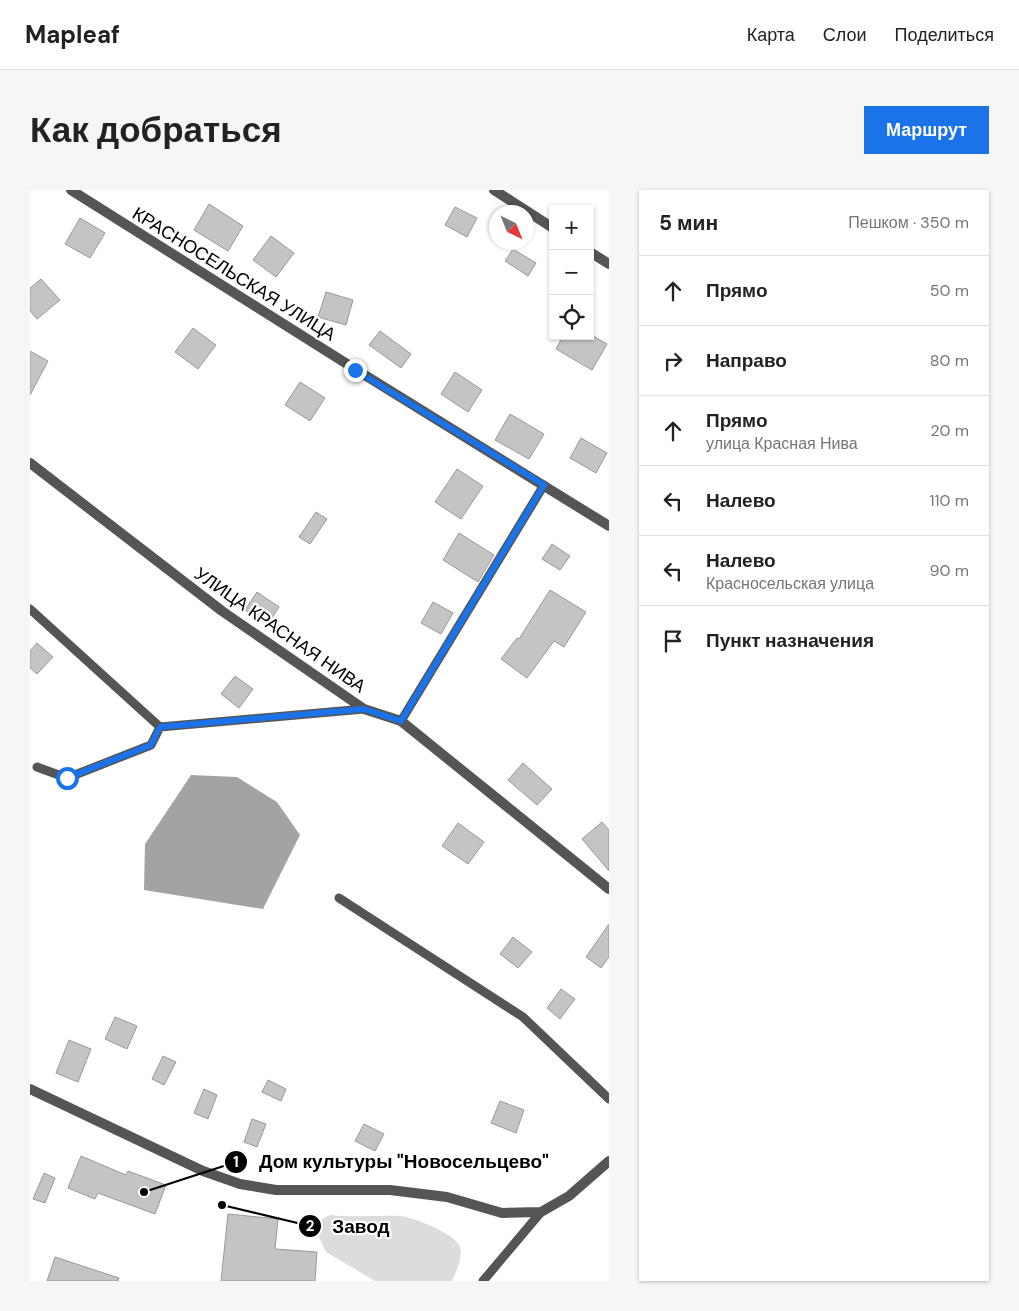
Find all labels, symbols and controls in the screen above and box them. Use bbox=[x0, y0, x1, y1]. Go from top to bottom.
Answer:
text: Mapleaf bbox=[25, 19, 120, 50]
text: Карта bbox=[747, 23, 795, 47]
text: Слои bbox=[823, 23, 867, 47]
text: Поделиться bbox=[895, 23, 994, 47]
button: Маршрут bbox=[864, 106, 989, 154]
text: Как добраться bbox=[30, 107, 282, 153]
street label: КРАСНОСЕЛЬСКАЯ УЛИЦА bbox=[128, 201, 340, 347]
north arrow bbox=[489, 205, 534, 250]
map controls bbox=[549, 205, 594, 340]
button: + bbox=[549, 205, 594, 250]
text: 5 мин bbox=[659, 209, 718, 237]
text: Пешком · 350 m bbox=[848, 212, 969, 233]
button: − bbox=[549, 250, 594, 295]
icon: ahead bbox=[659, 277, 687, 305]
text: Прямо bbox=[706, 278, 768, 303]
text: 50 m bbox=[930, 280, 969, 301]
button: locate bbox=[549, 295, 594, 340]
icon: right bbox=[659, 347, 687, 375]
text: Направо bbox=[706, 348, 787, 373]
text: 80 m bbox=[930, 350, 969, 371]
route end bbox=[344, 359, 367, 382]
text: Прямо bbox=[706, 408, 768, 433]
icon: ahead bbox=[659, 417, 687, 445]
text: 20 m bbox=[930, 420, 969, 441]
text: улица Красная Нива bbox=[706, 433, 858, 454]
icon: left bbox=[659, 487, 687, 515]
text: Налево bbox=[706, 488, 776, 513]
text: 110 m bbox=[930, 490, 969, 511]
text: Налево bbox=[706, 548, 776, 573]
icon: left bbox=[659, 557, 687, 585]
text: 90 m bbox=[929, 560, 969, 581]
street label: УЛИЦА КРАСНАЯ НИВА bbox=[190, 562, 370, 698]
text: Красносельская улица bbox=[706, 573, 874, 594]
icon: arrive bbox=[659, 627, 687, 655]
text: Пункт назначения bbox=[706, 628, 874, 653]
route start bbox=[56, 767, 79, 790]
callout: Дом культуры "Новосельцево" bbox=[224, 1145, 559, 1179]
text: Дом культуры "Новосельцево" bbox=[259, 1149, 549, 1174]
text: 1 bbox=[233, 1152, 239, 1172]
callout: Завод bbox=[297, 1209, 399, 1243]
text: Завод bbox=[332, 1214, 390, 1239]
text: 2 bbox=[306, 1216, 315, 1236]

